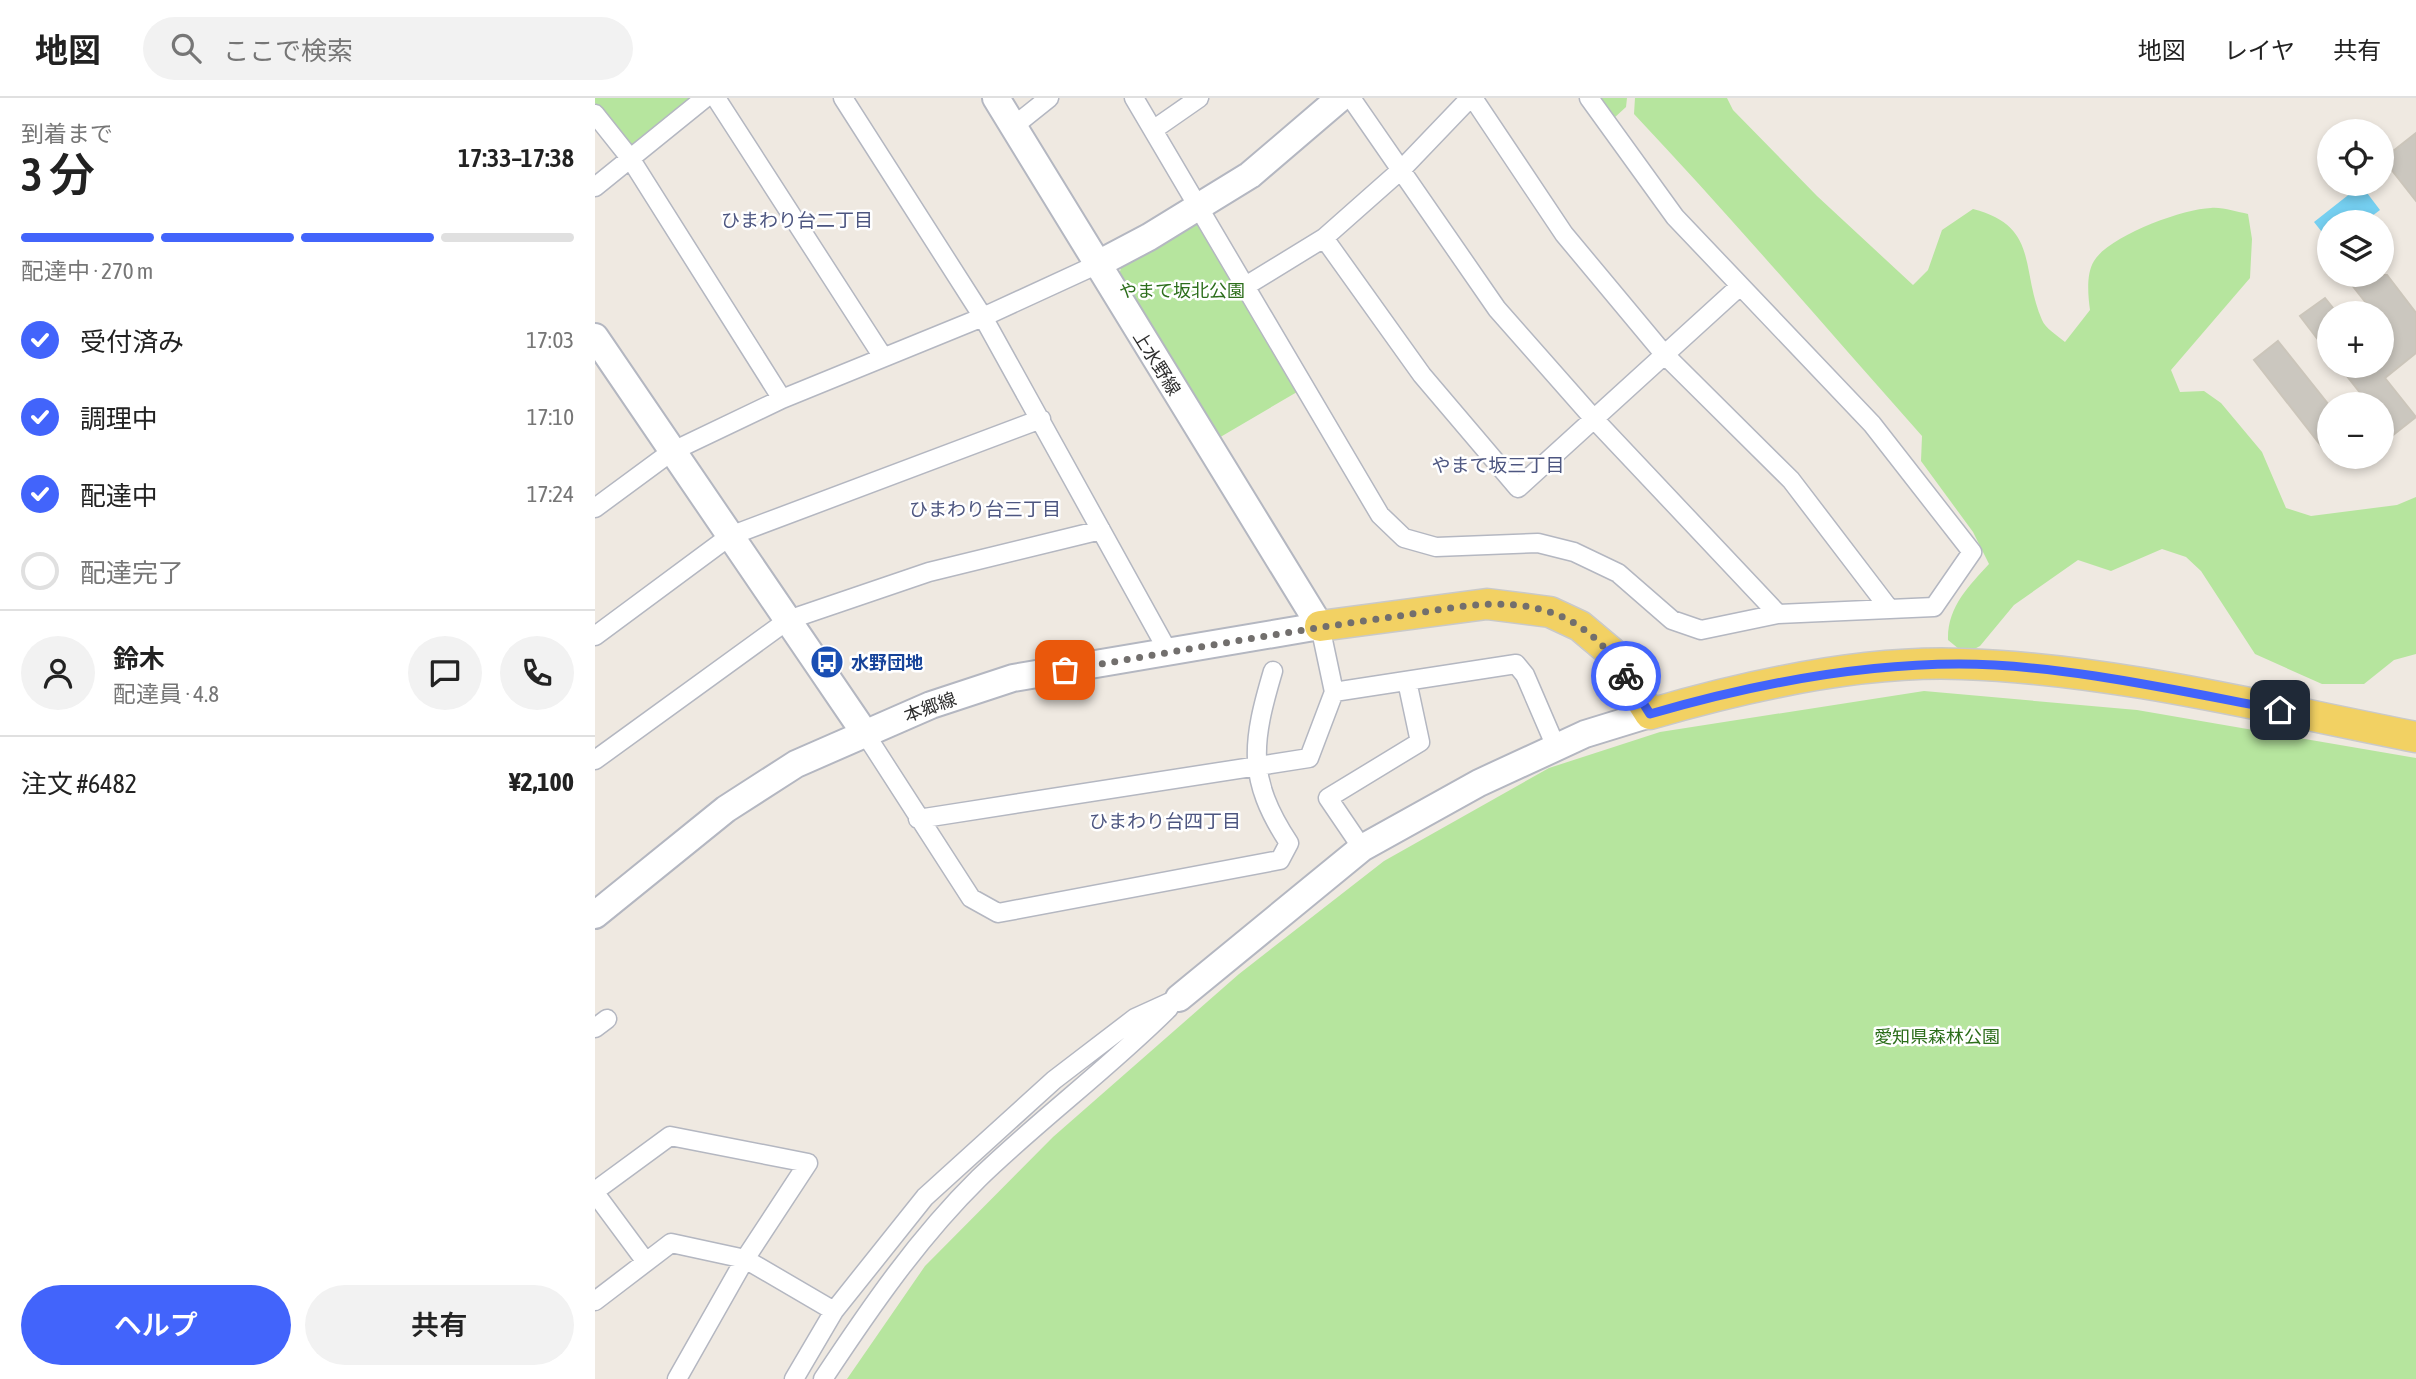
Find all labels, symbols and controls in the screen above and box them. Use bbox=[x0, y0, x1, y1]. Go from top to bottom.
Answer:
search box bbox=[143, 17, 633, 80]
icon: search bbox=[167, 29, 205, 67]
text: 地図 bbox=[35, 31, 101, 69]
text: ここで検索 bbox=[223, 36, 353, 66]
text: 地図 bbox=[2138, 37, 2186, 64]
text: レイヤ bbox=[2224, 37, 2295, 64]
text: 共有 bbox=[2333, 37, 2381, 64]
map controls bbox=[2317, 119, 2394, 469]
button: locate bbox=[2317, 119, 2394, 196]
text: 到着まで bbox=[21, 121, 113, 147]
text: 17:33–17:38 bbox=[458, 143, 574, 173]
text: 3 分 bbox=[21, 148, 95, 201]
district label: ひまわり台二丁目 bbox=[721, 209, 873, 231]
button: layers bbox=[2317, 210, 2394, 287]
text: 配達中 · 270 m bbox=[21, 258, 153, 284]
park label: やまて坂北公園 bbox=[1119, 280, 1245, 301]
button: + bbox=[2317, 301, 2394, 378]
icon: check bbox=[21, 321, 59, 359]
text: 受付済み bbox=[80, 327, 184, 357]
text: 17:03 bbox=[526, 327, 574, 353]
street label: 上水野線 bbox=[1129, 327, 1185, 399]
button: − bbox=[2317, 392, 2394, 469]
icon: check bbox=[21, 398, 59, 436]
text: 調理中 bbox=[80, 404, 158, 434]
text: 17:10 bbox=[527, 404, 574, 430]
district label: やまて坂三丁目 bbox=[1431, 454, 1565, 476]
icon: check bbox=[21, 475, 59, 513]
text: 配達中 bbox=[80, 481, 158, 511]
text: 17:24 bbox=[527, 481, 574, 507]
district label: ひまわり台三丁目 bbox=[909, 498, 1061, 520]
text: 配達完了 bbox=[80, 558, 184, 588]
button: person bbox=[21, 636, 95, 710]
button: chat bbox=[408, 636, 482, 710]
button: phone bbox=[500, 636, 574, 710]
pin bbox=[1035, 640, 1095, 700]
courier bbox=[1591, 641, 1661, 711]
bus stop icon: 水野団地 bbox=[808, 643, 846, 681]
text: 鈴木 bbox=[113, 644, 165, 674]
icon: bag bbox=[1046, 651, 1084, 689]
place label: 水野団地 bbox=[851, 652, 923, 673]
icon: bike bbox=[1607, 657, 1645, 695]
pin bbox=[2250, 680, 2310, 740]
text: 配達員 · 4.8 bbox=[113, 681, 219, 707]
street label: 本郷線 bbox=[901, 688, 959, 726]
icon: home bbox=[2261, 691, 2299, 729]
text: ¥2,100 bbox=[509, 767, 574, 797]
text: 注文 #6482 bbox=[21, 769, 137, 799]
district label: ひまわり台四丁目 bbox=[1089, 810, 1241, 832]
park label: 愛知県森林公園 bbox=[1874, 1026, 2000, 1047]
button: ヘルプ bbox=[21, 1285, 291, 1365]
button: 共有 bbox=[305, 1285, 574, 1365]

